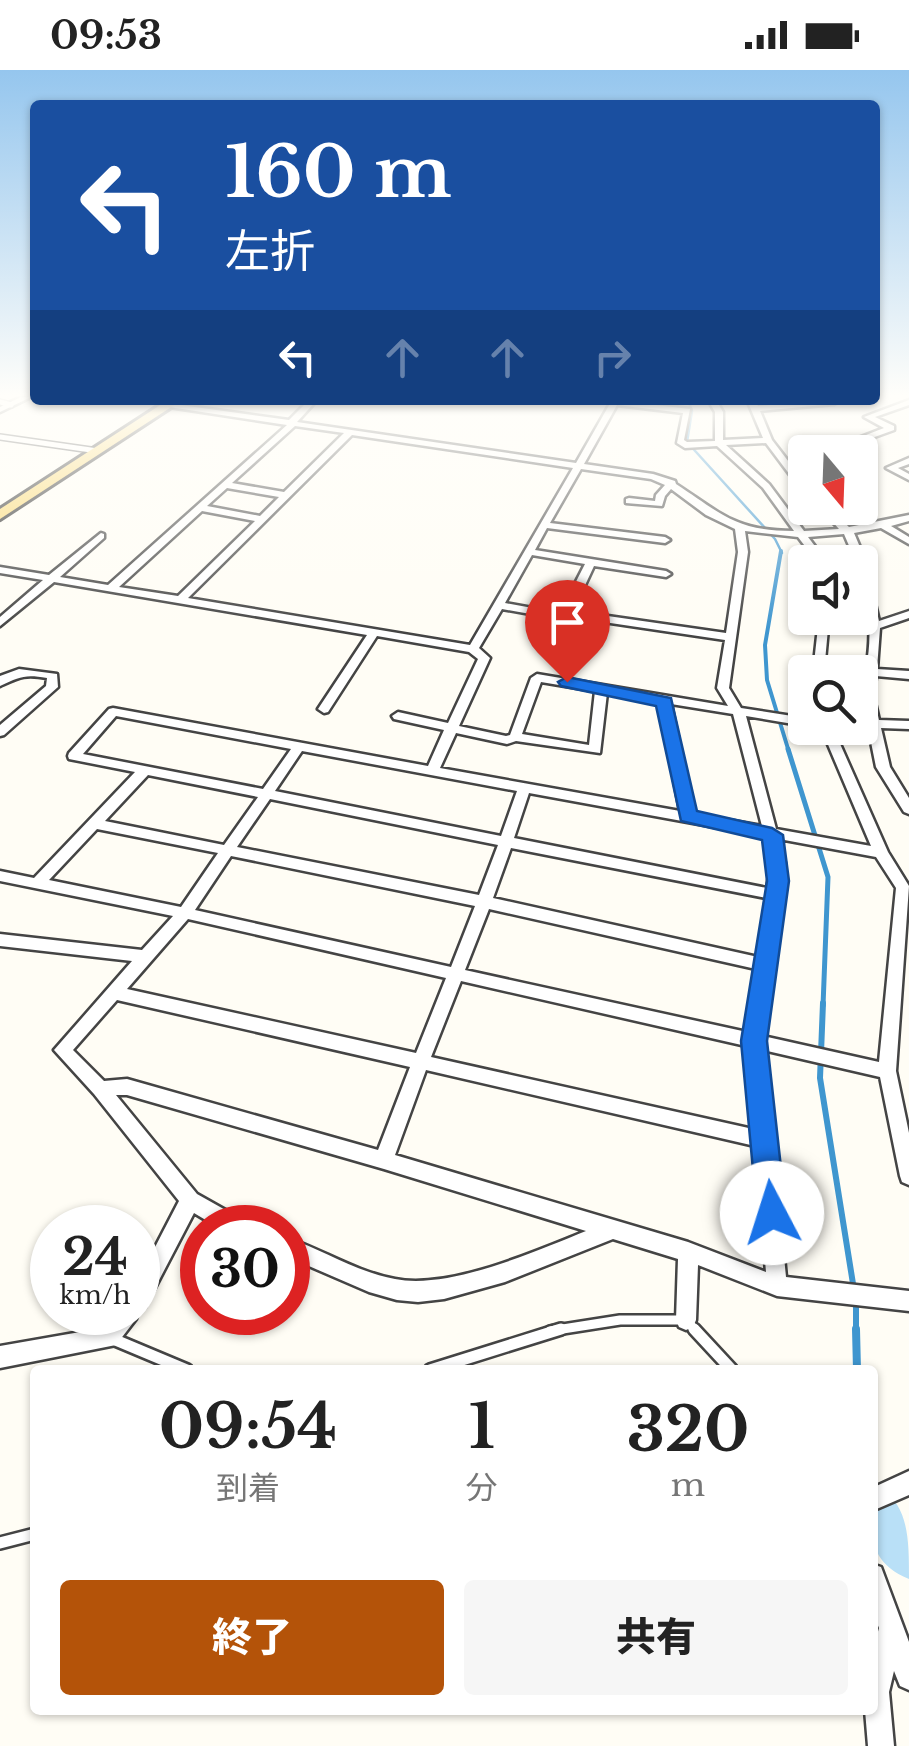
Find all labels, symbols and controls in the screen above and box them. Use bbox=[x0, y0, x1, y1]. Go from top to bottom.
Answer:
text: 09:53 bbox=[50, 12, 162, 59]
text: 160 m bbox=[225, 129, 452, 216]
icon: left bbox=[60, 140, 190, 270]
text: 左折 bbox=[225, 223, 315, 279]
icon: left bbox=[270, 330, 325, 385]
icon: ahead bbox=[375, 330, 430, 385]
icon: ahead bbox=[480, 330, 535, 385]
icon: right bbox=[585, 330, 640, 385]
north arrow bbox=[788, 435, 878, 525]
map controls bbox=[788, 435, 878, 745]
button: sound bbox=[788, 545, 878, 635]
pin bbox=[525, 580, 610, 683]
icon: arrive bbox=[540, 595, 595, 650]
button: search bbox=[788, 655, 878, 745]
position arrow bbox=[720, 1161, 824, 1265]
speed limit sign: 30 bbox=[180, 1205, 310, 1335]
text: 24 bbox=[62, 1226, 128, 1289]
text: km/h bbox=[60, 1280, 130, 1311]
text: 09:54 bbox=[159, 1390, 337, 1464]
text: 1 bbox=[469, 1390, 495, 1464]
text: 320 bbox=[627, 1393, 749, 1467]
text: m bbox=[671, 1465, 705, 1505]
text: 到着 bbox=[216, 1468, 280, 1508]
text: 分 bbox=[466, 1468, 498, 1508]
button: 終了 bbox=[60, 1580, 444, 1695]
button: 共有 bbox=[464, 1580, 848, 1695]

